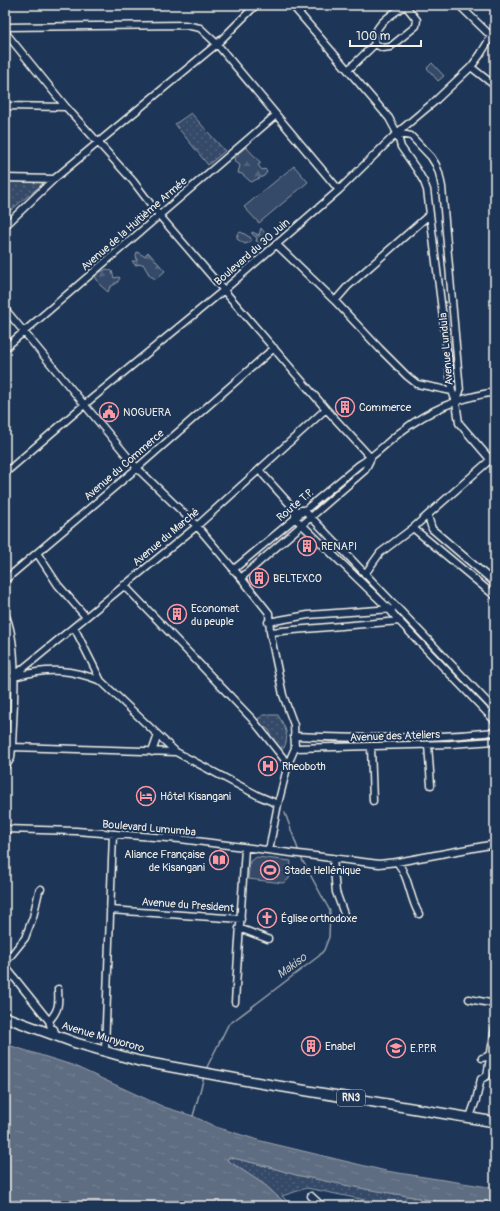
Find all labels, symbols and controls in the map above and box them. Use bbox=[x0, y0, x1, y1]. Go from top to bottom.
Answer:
scale bar bbox=[350, 22, 421, 48]
text: 100 m bbox=[356, 29, 391, 44]
street label: Avenue de la Huitième Armée bbox=[78, 174, 190, 274]
street label: Boulevard du 30 Juin bbox=[212, 216, 292, 288]
street label: Avenue Lundula bbox=[436, 312, 456, 386]
building icon: Commerce bbox=[334, 396, 356, 418]
public building icon: NOGUERA bbox=[98, 401, 120, 423]
place label: Commerce bbox=[359, 401, 412, 414]
place label: NOGUERA bbox=[123, 406, 171, 419]
street label: Avenue du Commerce bbox=[81, 426, 167, 503]
street label: Route T.P. bbox=[274, 486, 316, 524]
street label: Avenue du Marché bbox=[130, 505, 202, 569]
building icon: RENAPI bbox=[296, 535, 318, 557]
place label: RENAPI bbox=[321, 540, 357, 553]
building icon: BELTEXCO bbox=[248, 567, 270, 589]
place label: BELTEXCO bbox=[273, 572, 322, 585]
place label: Economat du peuple bbox=[191, 602, 240, 628]
building icon: Economat du peuple bbox=[166, 603, 188, 625]
street label: Avenue des Ateliers bbox=[350, 728, 440, 744]
hospital icon: Rheoboth bbox=[257, 755, 279, 777]
place label: Rheoboth bbox=[282, 760, 326, 773]
hotel icon: Hôtel Kisangani bbox=[135, 785, 157, 807]
place label: Hôtel Kisangani bbox=[160, 790, 231, 803]
street label: Boulevard Lumumba bbox=[102, 817, 196, 839]
place label: Aliance Française de Kisangani bbox=[124, 848, 206, 874]
library icon: Aliance Française de Kisangani bbox=[208, 849, 230, 871]
sports icon: Stade Hellénique bbox=[259, 859, 281, 881]
place label: Stade Hellénique bbox=[284, 864, 361, 877]
street label: Avenue du President bbox=[141, 895, 235, 915]
church icon: Église orthodoxe bbox=[256, 907, 278, 929]
place label: Église orthodoxe bbox=[281, 912, 358, 925]
water label: Makiso bbox=[274, 949, 311, 982]
street label: Avenue Munyororo bbox=[60, 1019, 146, 1055]
building icon: Enabel bbox=[300, 1035, 322, 1057]
school or university icon: E.P.P.R bbox=[385, 1037, 407, 1059]
place label: Enabel bbox=[325, 1040, 356, 1053]
place label: E.P.P.R bbox=[410, 1042, 436, 1055]
road number: RN3 bbox=[337, 1090, 365, 1106]

